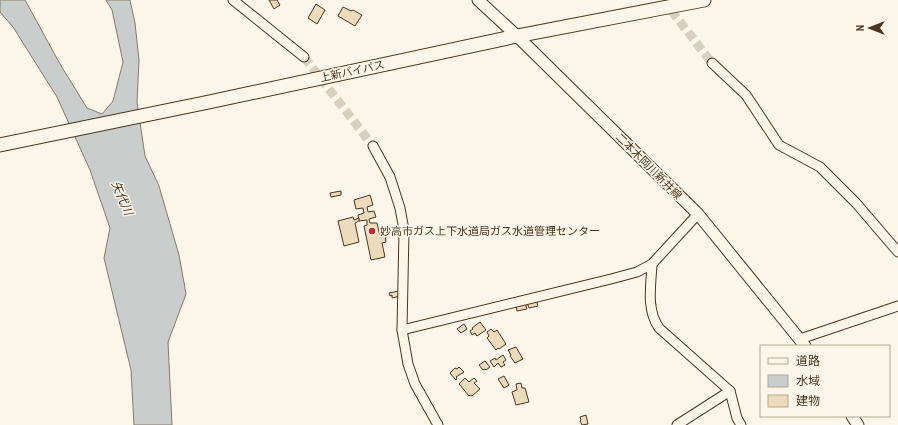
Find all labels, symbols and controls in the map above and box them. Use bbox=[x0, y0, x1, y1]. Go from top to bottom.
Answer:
north arrow bbox=[850, 8, 890, 48]
text: N bbox=[853, 25, 867, 31]
street label: 上新バイパス bbox=[318, 57, 386, 85]
street label: 二本木岡川新井線 bbox=[613, 130, 685, 202]
water label: 矢代川 bbox=[109, 178, 137, 219]
place label: 妙高市ガス上下水道局ガス水道管理センター bbox=[380, 224, 600, 238]
marker: 妙高市ガス上下水道局ガス水道管理センター bbox=[367, 226, 377, 236]
legend bbox=[760, 345, 890, 417]
text: 道路 bbox=[796, 353, 820, 368]
text: 水域 bbox=[796, 373, 820, 388]
text: 建物 bbox=[796, 393, 820, 408]

